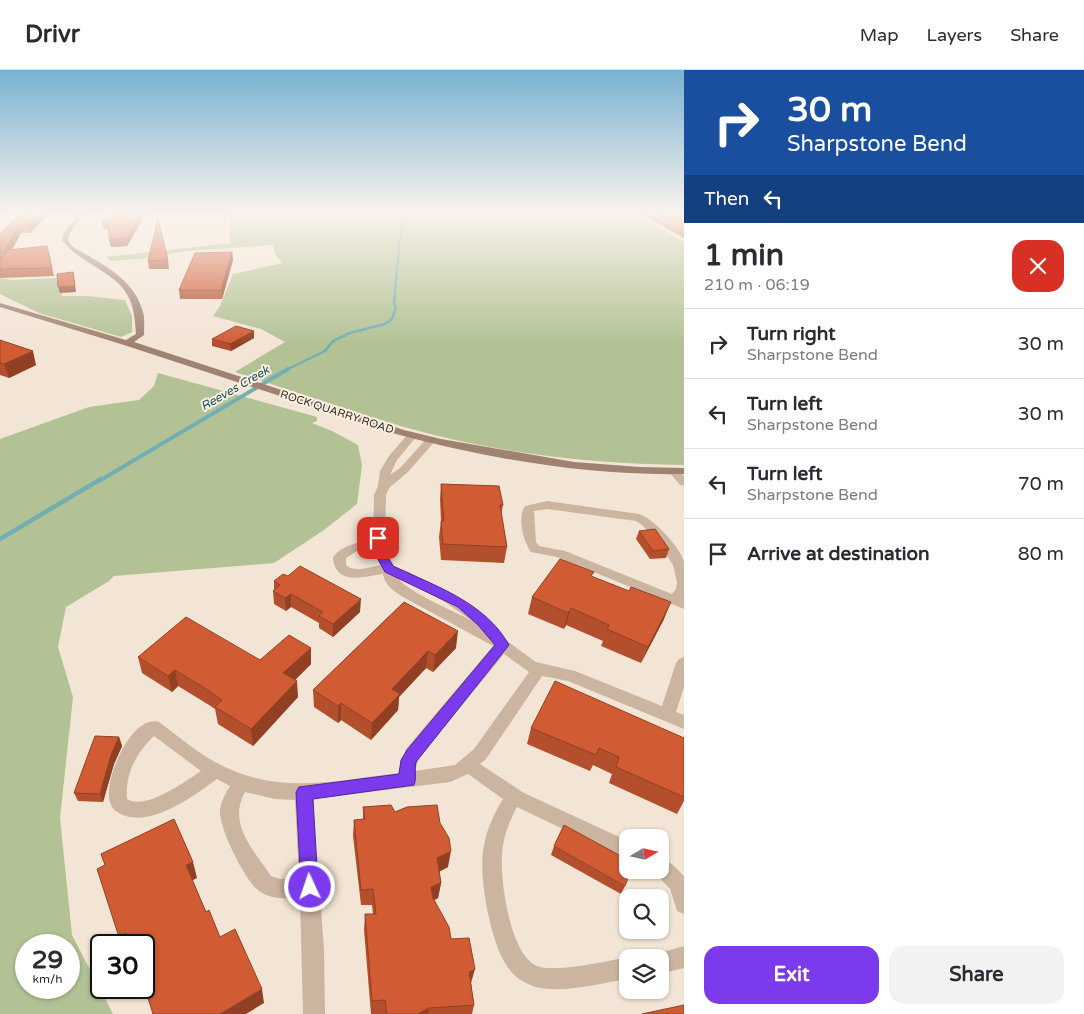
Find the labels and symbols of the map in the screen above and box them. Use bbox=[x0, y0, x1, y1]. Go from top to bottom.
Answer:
water label: Reeves Creek bbox=[198, 362, 273, 413]
street label: ROCK QUARRY ROAD bbox=[279, 388, 395, 436]
pin bbox=[357, 517, 399, 559]
north arrow bbox=[619, 829, 669, 879]
position arrow bbox=[283, 860, 335, 912]
speed limit sign: 30 bbox=[90, 934, 155, 999]

